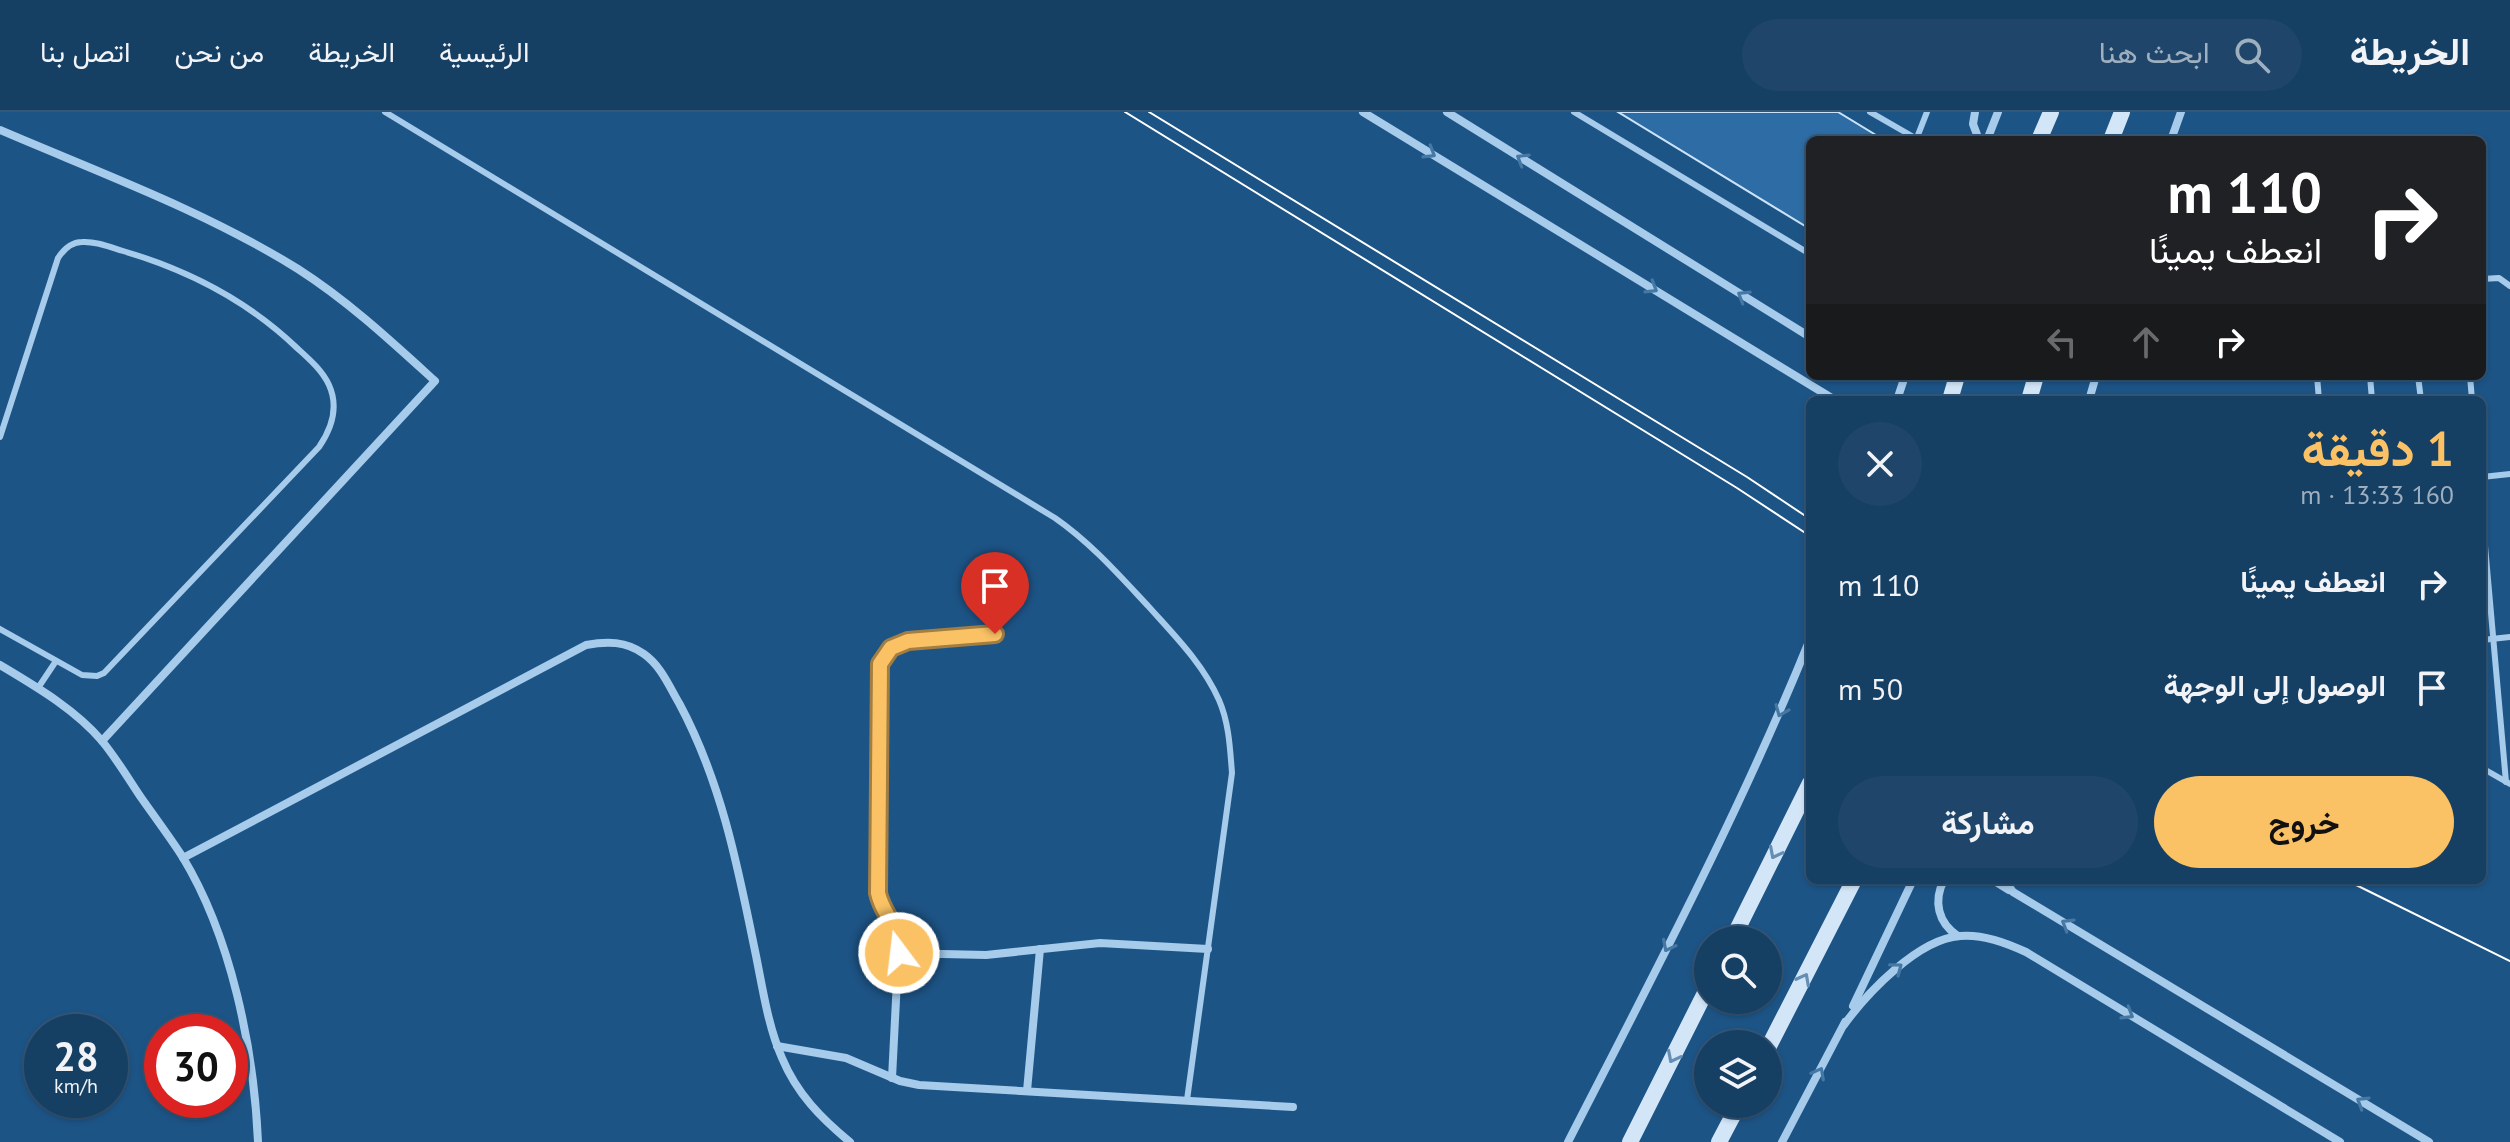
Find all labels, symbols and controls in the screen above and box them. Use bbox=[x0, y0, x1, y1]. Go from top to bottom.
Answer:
search box bbox=[1742, 19, 2302, 91]
text: الخريطة bbox=[2350, 26, 2470, 75]
text: ابحث هنا bbox=[2099, 32, 2210, 71]
text: اتصل بنا bbox=[40, 33, 130, 70]
text: من نحن bbox=[174, 33, 264, 70]
text: الخريطة bbox=[308, 33, 395, 70]
text: الرئيسية bbox=[439, 33, 529, 70]
icon: search bbox=[2230, 33, 2274, 77]
one-way arrow bbox=[1421, 143, 1436, 158]
one-way arrow bbox=[1517, 154, 1531, 169]
text: 110 m bbox=[2167, 156, 2322, 228]
icon: right bbox=[2350, 168, 2454, 272]
text: انعطف يمينًا bbox=[2149, 226, 2322, 273]
one-way arrow bbox=[1643, 278, 1658, 294]
one-way arrow bbox=[1737, 291, 1752, 306]
icon: left bbox=[2040, 320, 2084, 364]
icon: ahead bbox=[2124, 320, 2168, 364]
icon: right bbox=[2208, 320, 2252, 364]
text: 1 دقيقة bbox=[2301, 417, 2454, 479]
button: close bbox=[1838, 422, 1922, 506]
text: 160 m · 13:33 bbox=[2300, 478, 2454, 511]
pin bbox=[961, 552, 1029, 634]
text: انعطف يمينًا bbox=[2240, 561, 2386, 600]
icon: right bbox=[2410, 562, 2454, 606]
icon: arrive bbox=[973, 564, 1017, 608]
text: 110 m bbox=[1838, 565, 1919, 604]
text: الوصول إلى الوجهة bbox=[2163, 665, 2386, 704]
icon: arrive bbox=[2410, 666, 2454, 710]
text: 50 m bbox=[1838, 669, 1903, 708]
one-way arrow bbox=[1774, 703, 1790, 717]
button: مشاركة bbox=[1838, 776, 2138, 868]
button: خروج bbox=[2154, 776, 2454, 868]
one-way arrow bbox=[1769, 845, 1785, 860]
position arrow bbox=[857, 911, 941, 995]
one-way arrow bbox=[2061, 919, 2076, 934]
map controls bbox=[1694, 926, 1782, 1118]
button: search bbox=[1694, 926, 1782, 1014]
one-way arrow bbox=[1662, 937, 1678, 952]
one-way arrow bbox=[1888, 964, 1903, 978]
one-way arrow bbox=[1795, 972, 1810, 987]
one-way arrow bbox=[2119, 1004, 2134, 1020]
speed limit sign: 30 bbox=[144, 1014, 248, 1118]
text: 28 bbox=[53, 1030, 99, 1082]
button: layers bbox=[1694, 1030, 1782, 1118]
one-way arrow bbox=[1667, 1049, 1683, 1064]
one-way arrow bbox=[1809, 1067, 1824, 1081]
text: km/h bbox=[54, 1073, 98, 1099]
one-way arrow bbox=[2356, 1096, 2371, 1112]

